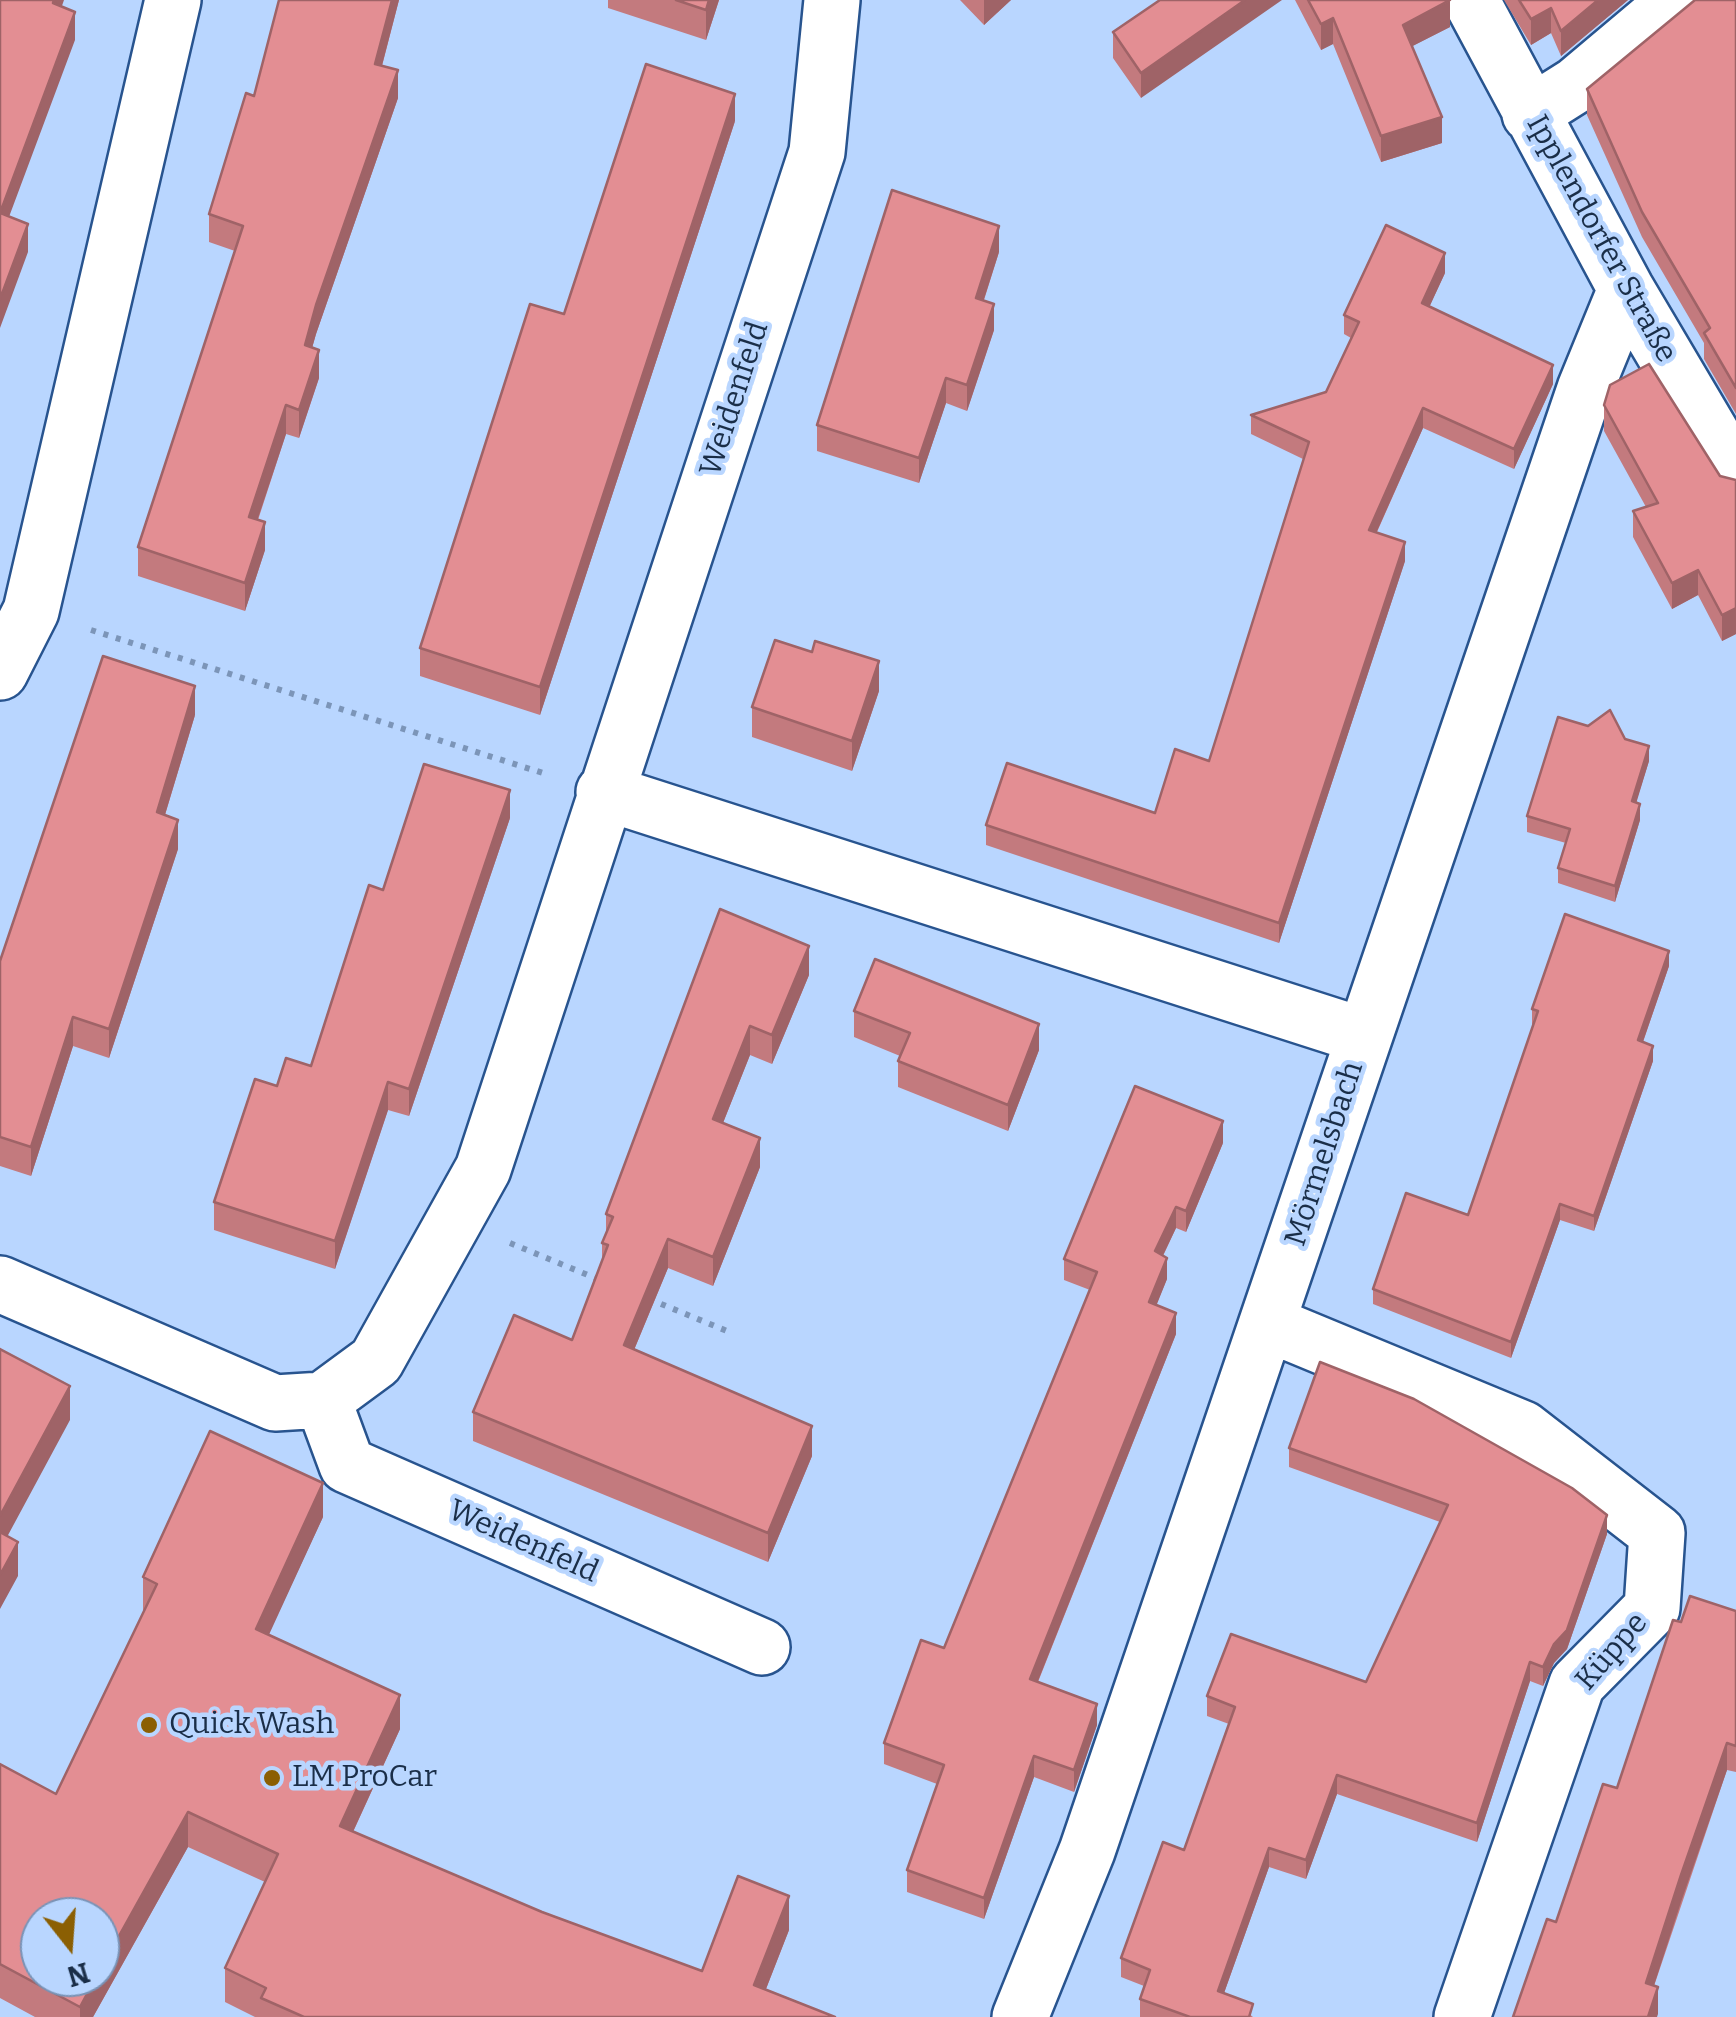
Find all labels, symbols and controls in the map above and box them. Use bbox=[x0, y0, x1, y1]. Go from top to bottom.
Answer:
street label: Ipplendorfer Straße bbox=[1518, 109, 1684, 369]
street label: Weidenfeld bbox=[693, 317, 777, 481]
street label: Mörmelsbach bbox=[1278, 1057, 1372, 1251]
street label: Weidenfeld bbox=[443, 1493, 603, 1591]
street label: Küppe bbox=[1569, 1606, 1655, 1698]
place label: Quick Wash bbox=[169, 1707, 334, 1743]
marker: Quick Wash bbox=[138, 1714, 160, 1736]
place label: LM ProCar bbox=[292, 1760, 437, 1796]
marker: LM ProCar bbox=[261, 1767, 283, 1789]
north arrow bbox=[20, 1897, 120, 1997]
text: N bbox=[63, 1955, 93, 1993]

